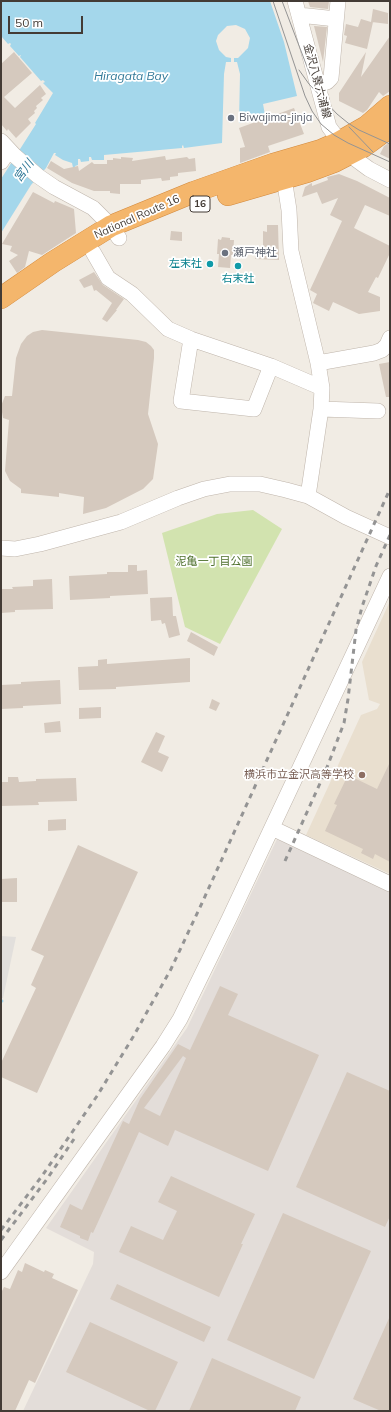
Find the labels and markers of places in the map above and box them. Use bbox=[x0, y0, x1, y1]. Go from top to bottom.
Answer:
place label: Biwajima-jinja bbox=[239, 111, 312, 125]
marker: Biwajima-jinja bbox=[226, 113, 236, 123]
place label: 瀬戸神社 bbox=[233, 246, 277, 260]
marker: 瀬戸神社 bbox=[220, 248, 230, 258]
place label: 左末社 bbox=[169, 257, 202, 271]
marker: 左末社 bbox=[205, 259, 215, 269]
marker: 右末社 bbox=[233, 261, 243, 271]
place label: 右末社 bbox=[222, 272, 254, 286]
place label: 横浜市立金沢高等学校 bbox=[244, 768, 354, 782]
marker: 横浜市立金沢高等学校 bbox=[357, 770, 367, 780]

